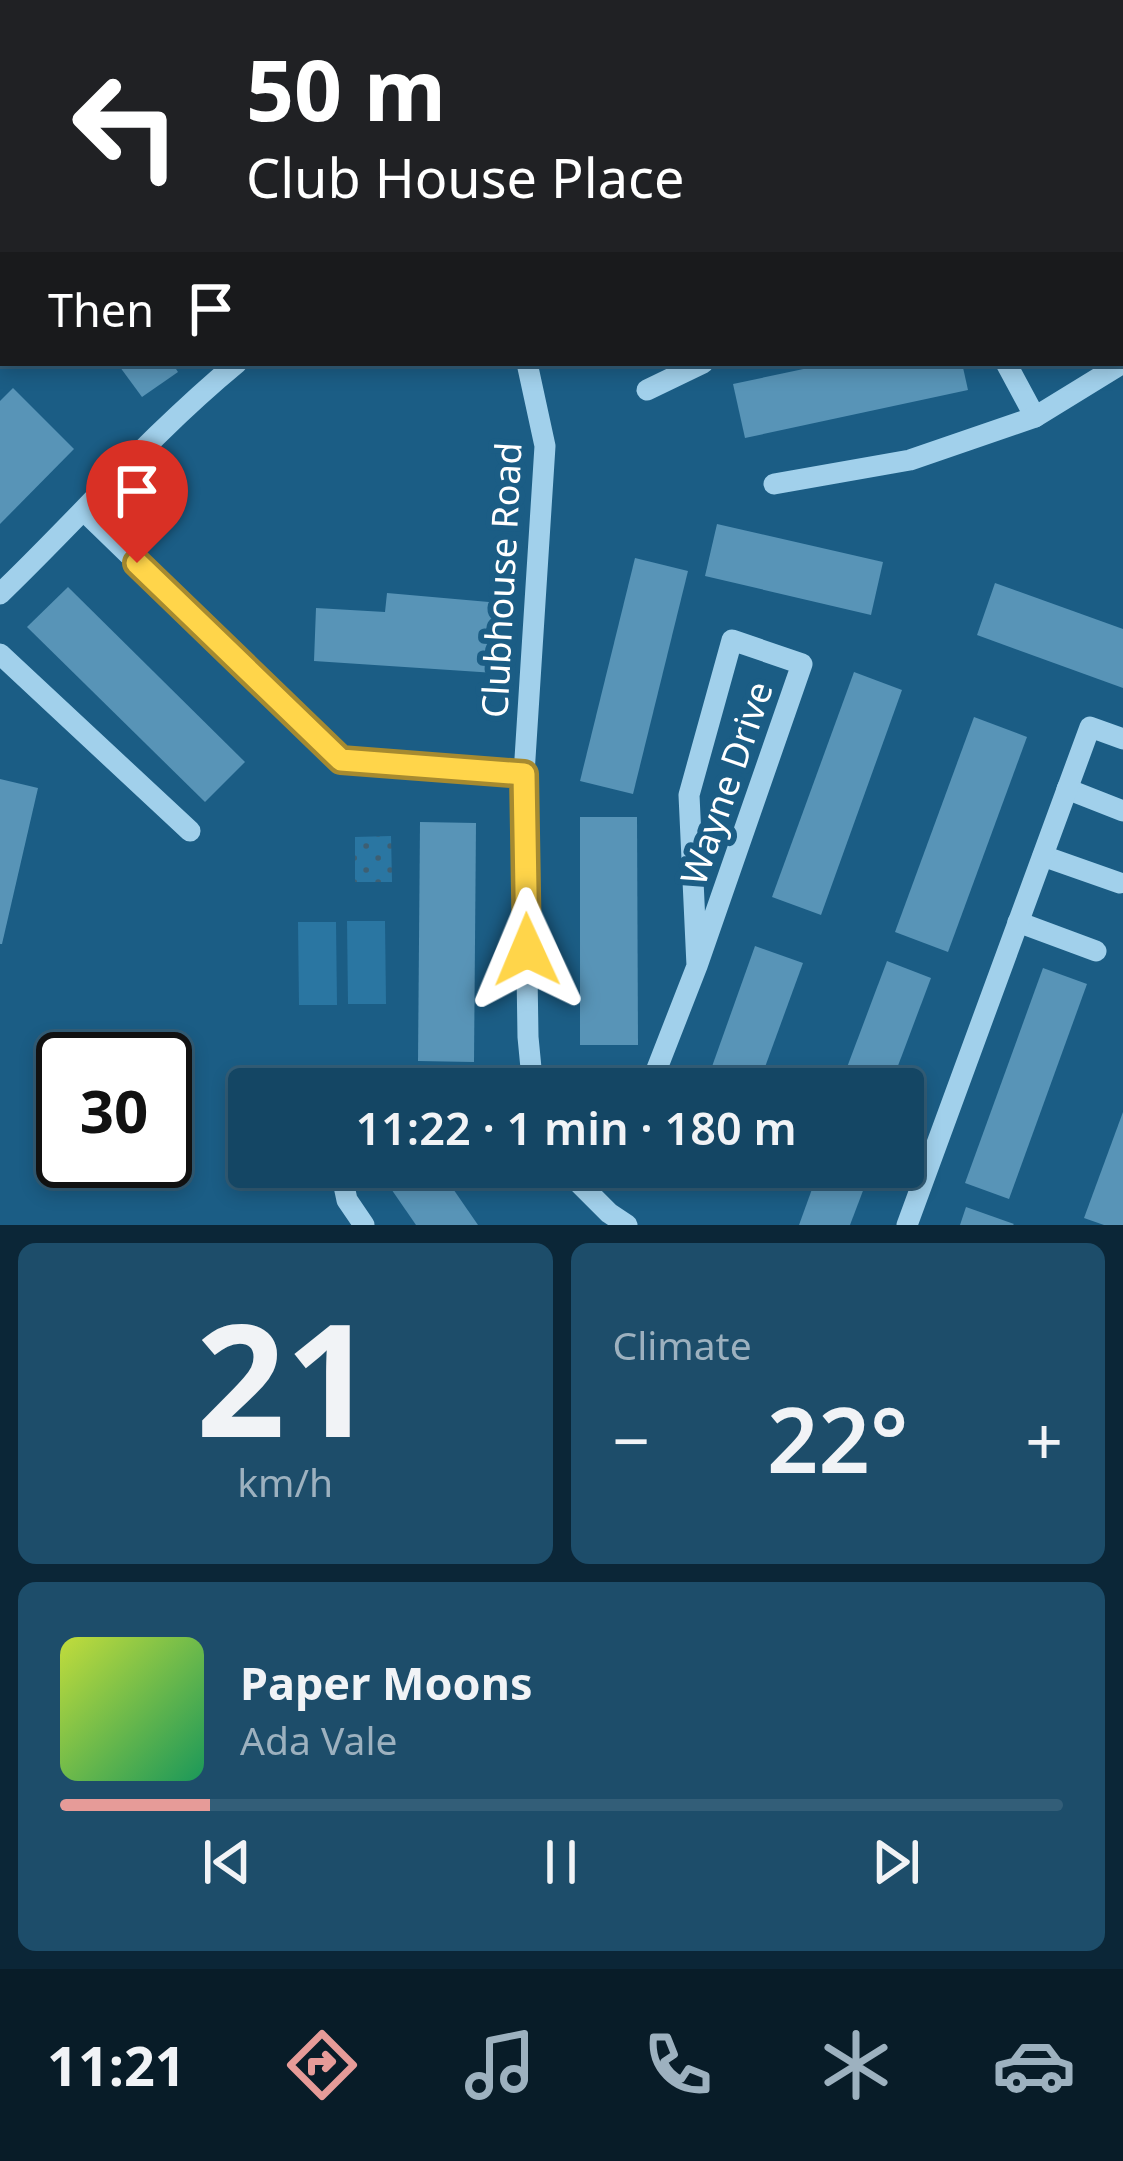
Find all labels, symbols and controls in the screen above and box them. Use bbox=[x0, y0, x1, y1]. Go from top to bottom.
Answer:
text: 50 m bbox=[246, 31, 446, 146]
icon: left bbox=[48, 48, 204, 204]
text: Club House Place bbox=[246, 140, 684, 214]
icon: arrive bbox=[178, 276, 244, 342]
text: Then bbox=[48, 279, 154, 340]
pin bbox=[86, 440, 188, 563]
street label: Clubhouse Road bbox=[469, 441, 533, 719]
icon: arrive bbox=[104, 458, 170, 524]
street label: Wayne Drive bbox=[668, 675, 784, 891]
position arrow bbox=[464, 887, 590, 1013]
speed limit sign: 30 bbox=[36, 1032, 192, 1188]
text: 11:22 · 1 min · 180 m bbox=[355, 1097, 797, 1158]
text: 21 bbox=[196, 1270, 374, 1483]
text: Climate bbox=[613, 1318, 752, 1371]
text: 22° bbox=[767, 1377, 908, 1499]
text: − bbox=[613, 1394, 650, 1484]
text: + bbox=[1025, 1394, 1063, 1484]
text: km/h bbox=[237, 1455, 333, 1508]
text: Paper Moons bbox=[240, 1652, 533, 1713]
text: Ada Vale bbox=[240, 1713, 397, 1766]
icon: previous bbox=[194, 1829, 260, 1895]
icon: pause bbox=[528, 1829, 594, 1895]
icon: next bbox=[863, 1829, 929, 1895]
icon: directions bbox=[280, 2023, 364, 2107]
icon: music bbox=[458, 2023, 542, 2107]
icon: phone bbox=[636, 2023, 720, 2107]
icon: climate bbox=[814, 2023, 898, 2107]
icon: car bbox=[992, 2023, 1076, 2107]
text: 11:21 bbox=[47, 2028, 186, 2102]

